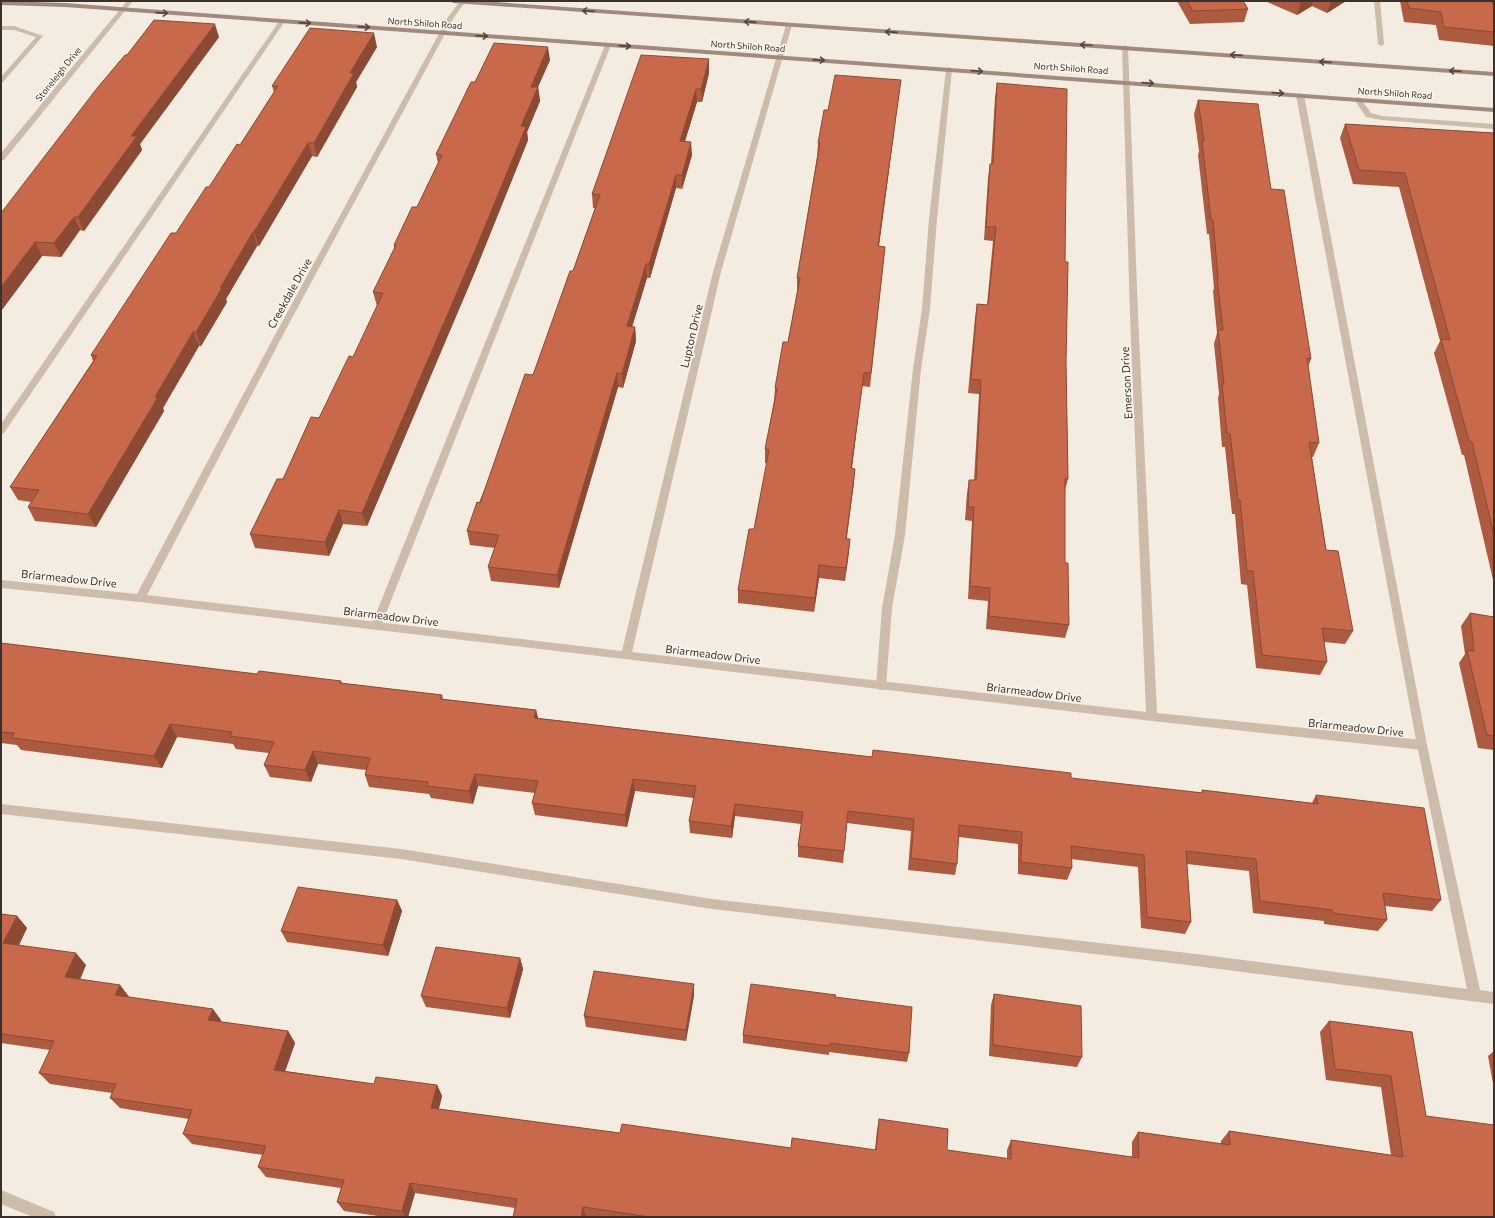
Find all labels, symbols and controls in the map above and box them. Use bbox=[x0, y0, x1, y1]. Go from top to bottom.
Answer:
one-way arrow bbox=[582, 7, 595, 14]
one-way arrow bbox=[155, 9, 168, 16]
street label: North Shiloh Road bbox=[387, 15, 463, 31]
one-way arrow bbox=[744, 18, 757, 25]
one-way arrow bbox=[298, 20, 311, 27]
one-way arrow bbox=[357, 24, 370, 31]
one-way arrow bbox=[885, 29, 898, 36]
one-way arrow bbox=[475, 33, 488, 40]
street label: North Shiloh Road bbox=[710, 38, 786, 54]
one-way arrow bbox=[1080, 42, 1093, 49]
one-way arrow bbox=[618, 43, 631, 50]
street label: Stoneleigh Drive bbox=[33, 44, 83, 103]
one-way arrow bbox=[1230, 52, 1243, 59]
one-way arrow bbox=[812, 56, 825, 63]
one-way arrow bbox=[1319, 58, 1332, 65]
street label: North Shiloh Road bbox=[1033, 60, 1109, 76]
one-way arrow bbox=[970, 67, 983, 74]
one-way arrow bbox=[1449, 68, 1462, 75]
one-way arrow bbox=[1141, 80, 1154, 87]
street label: North Shiloh Road bbox=[1357, 85, 1433, 101]
one-way arrow bbox=[1271, 90, 1284, 97]
street label: Creekdale Drive bbox=[264, 255, 314, 330]
street label: Lupton Drive bbox=[677, 303, 705, 369]
street label: Emerson Drive bbox=[1118, 346, 1134, 420]
street label: Briarmeadow Drive bbox=[21, 567, 118, 589]
street label: Briarmeadow Drive bbox=[343, 604, 440, 628]
street label: Briarmeadow Drive bbox=[665, 642, 762, 666]
street label: Briarmeadow Drive bbox=[986, 680, 1083, 704]
street label: Briarmeadow Drive bbox=[1308, 716, 1405, 738]

